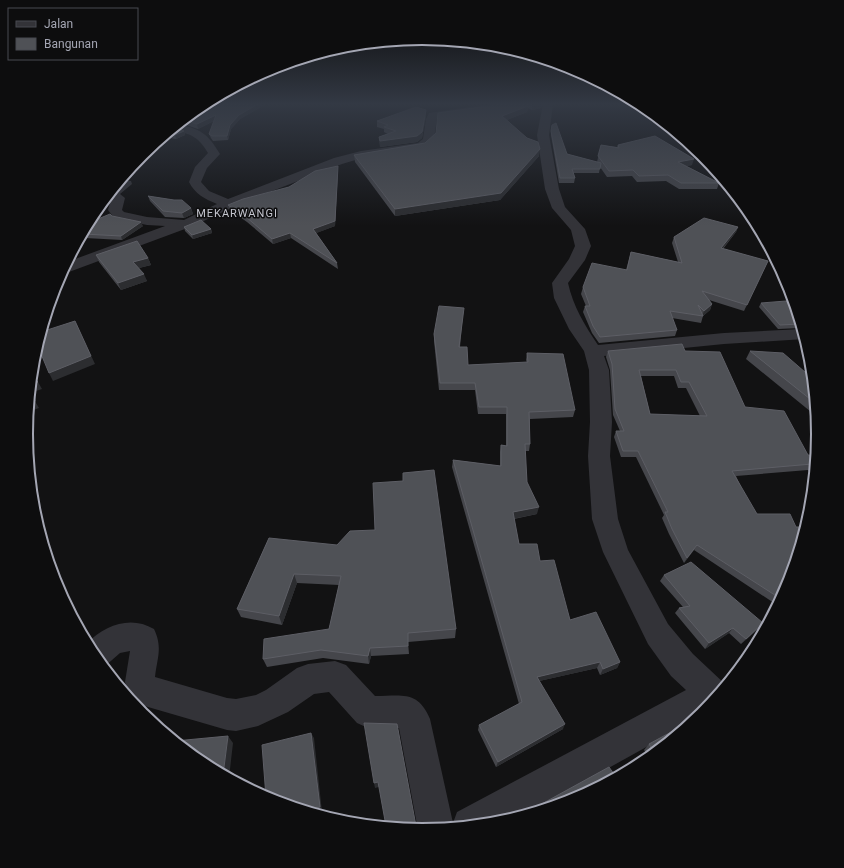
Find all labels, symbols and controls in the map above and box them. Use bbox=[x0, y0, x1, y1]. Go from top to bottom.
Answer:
legend bbox=[8, 8, 138, 60]
text: Jalan bbox=[44, 17, 73, 31]
text: Bangunan bbox=[44, 37, 98, 51]
district label: MEKARWANGI bbox=[196, 207, 278, 220]

